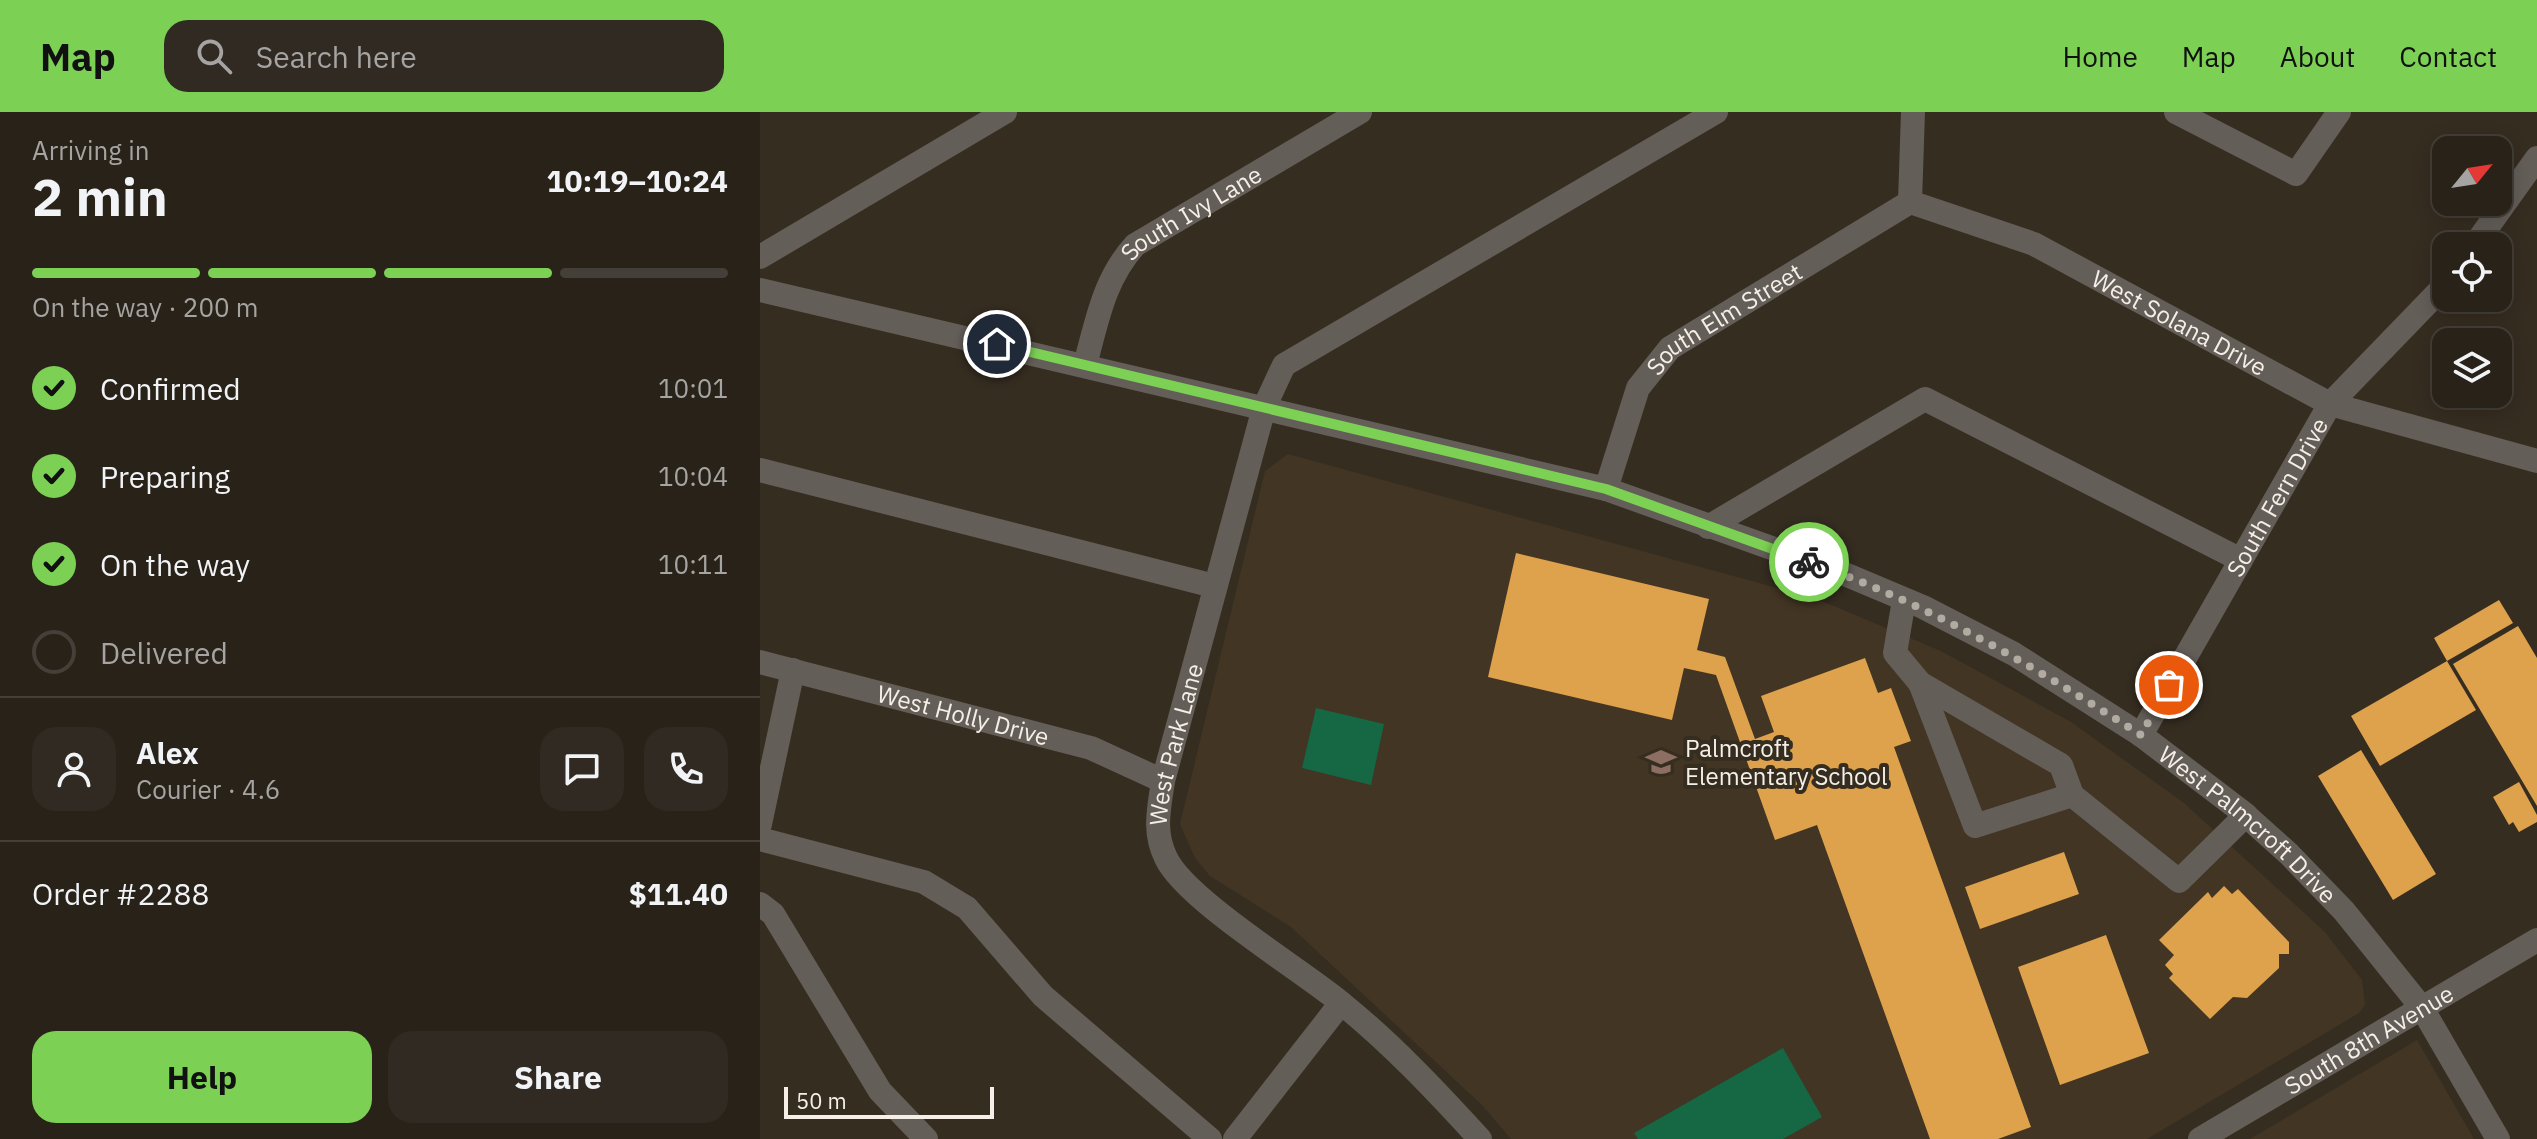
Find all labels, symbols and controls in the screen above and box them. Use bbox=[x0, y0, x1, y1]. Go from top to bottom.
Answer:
search box bbox=[164, 20, 724, 92]
text: Map bbox=[40, 32, 116, 81]
icon: search bbox=[192, 34, 236, 78]
text: Search here bbox=[256, 37, 417, 76]
text: Home bbox=[2062, 38, 2138, 75]
text: Map bbox=[2182, 38, 2236, 75]
text: About bbox=[2280, 38, 2355, 75]
text: Contact bbox=[2399, 38, 2497, 75]
text: Arriving in bbox=[32, 133, 149, 167]
north arrow bbox=[2432, 136, 2512, 216]
map controls bbox=[2432, 136, 2512, 408]
street label: South Ivy Lane bbox=[1113, 158, 1267, 267]
text: 10:19–10:24 bbox=[547, 161, 728, 200]
text: 2 min bbox=[32, 163, 168, 230]
button: locate bbox=[2432, 232, 2512, 312]
street label: South Elm Street bbox=[1639, 255, 1808, 382]
street label: West Solana Drive bbox=[2086, 262, 2272, 383]
text: On the way · 200 m bbox=[32, 290, 258, 324]
pin bbox=[963, 310, 1031, 378]
icon: home bbox=[975, 322, 1019, 366]
button: layers bbox=[2432, 328, 2512, 408]
icon: check bbox=[32, 366, 76, 410]
text: Confirmed bbox=[100, 369, 241, 408]
text: 10:01 bbox=[658, 371, 728, 405]
street label: South Fern Drive bbox=[2219, 412, 2335, 583]
icon: check bbox=[32, 454, 76, 498]
text: Preparing bbox=[100, 457, 230, 496]
text: 10:04 bbox=[658, 459, 728, 493]
courier bbox=[1769, 522, 1849, 602]
icon: bike bbox=[1787, 540, 1831, 584]
icon: check bbox=[32, 542, 76, 586]
text: On the way bbox=[100, 545, 250, 584]
text: 10:11 bbox=[658, 547, 728, 581]
text: Delivered bbox=[100, 633, 228, 672]
pin bbox=[2135, 651, 2203, 719]
street label: West Park Lane bbox=[1142, 660, 1210, 827]
icon: bag bbox=[2147, 663, 2191, 707]
street label: West Holly Drive bbox=[874, 677, 1053, 752]
button: person bbox=[32, 727, 116, 811]
button: chat bbox=[540, 727, 624, 811]
button: phone bbox=[644, 727, 728, 811]
place label: Palmcroft Elementary School bbox=[1685, 732, 1887, 792]
text: Alex bbox=[136, 733, 199, 772]
street label: West Palmcroft Drive bbox=[2152, 738, 2344, 910]
school or university icon: Palmcroft Elementary School bbox=[1644, 745, 1678, 779]
text: Courier · 4.6 bbox=[136, 772, 280, 806]
text: Order #2288 bbox=[32, 874, 209, 913]
text: $11.40 bbox=[629, 874, 728, 913]
street label: South 8th Avenue bbox=[2278, 977, 2459, 1102]
button: Help bbox=[32, 1031, 372, 1123]
button: Share bbox=[388, 1031, 728, 1123]
scale bar bbox=[784, 1083, 994, 1119]
text: 50 m bbox=[796, 1086, 847, 1115]

